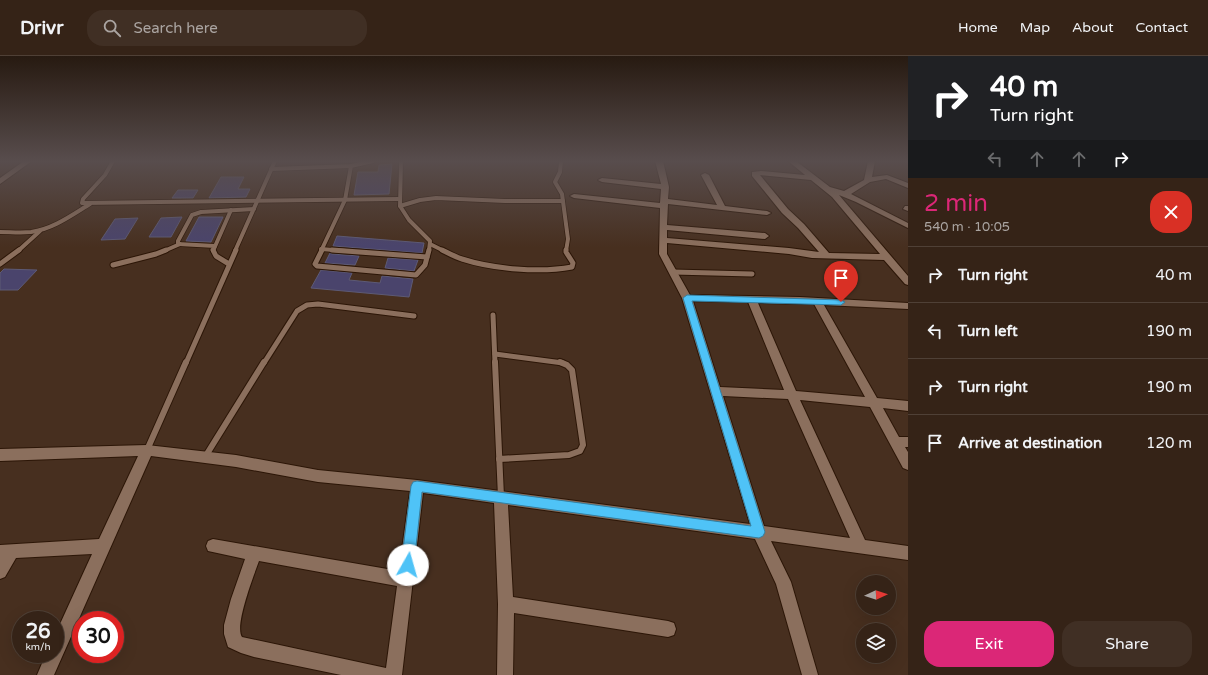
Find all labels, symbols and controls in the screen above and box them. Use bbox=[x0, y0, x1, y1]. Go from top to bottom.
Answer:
search box bbox=[87, 10, 367, 46]
text: Drivr bbox=[20, 17, 63, 39]
icon: search bbox=[101, 17, 123, 39]
text: Search here bbox=[133, 19, 218, 37]
text: Home bbox=[958, 19, 998, 36]
text: Map bbox=[1020, 19, 1050, 36]
text: About bbox=[1072, 19, 1114, 36]
text: Contact bbox=[1136, 19, 1188, 36]
text: 40 m bbox=[990, 70, 1058, 104]
icon: right bbox=[924, 72, 976, 124]
text: Turn right bbox=[990, 104, 1074, 126]
icon: left bbox=[984, 148, 1006, 170]
icon: ahead bbox=[1026, 148, 1048, 170]
icon: ahead bbox=[1068, 148, 1090, 170]
icon: right bbox=[1110, 148, 1132, 170]
text: 2 min bbox=[924, 189, 988, 218]
button: close bbox=[1150, 191, 1192, 233]
text: 540 m · 10:05 bbox=[924, 219, 1010, 235]
pin bbox=[824, 261, 858, 302]
icon: right bbox=[924, 264, 946, 286]
text: Turn right bbox=[958, 266, 1028, 284]
text: 40 m bbox=[1155, 266, 1192, 284]
icon: arrive bbox=[830, 267, 852, 289]
icon: left bbox=[924, 320, 946, 342]
text: Turn left bbox=[958, 322, 1018, 340]
text: 190 m bbox=[1146, 322, 1192, 340]
icon: right bbox=[924, 376, 946, 398]
text: Turn right bbox=[958, 378, 1028, 396]
text: 190 m bbox=[1146, 378, 1192, 396]
icon: arrive bbox=[924, 432, 946, 454]
text: Arrive at destination bbox=[958, 434, 1102, 452]
text: 120 m bbox=[1146, 434, 1192, 452]
position arrow bbox=[387, 544, 429, 586]
north arrow bbox=[856, 575, 896, 615]
map controls bbox=[856, 575, 896, 663]
speed limit sign: 30 bbox=[72, 611, 124, 663]
text: 26 bbox=[25, 620, 51, 644]
button: Exit bbox=[924, 621, 1054, 667]
button: Share bbox=[1062, 621, 1192, 667]
button: layers bbox=[856, 623, 896, 663]
text: km/h bbox=[25, 641, 51, 653]

